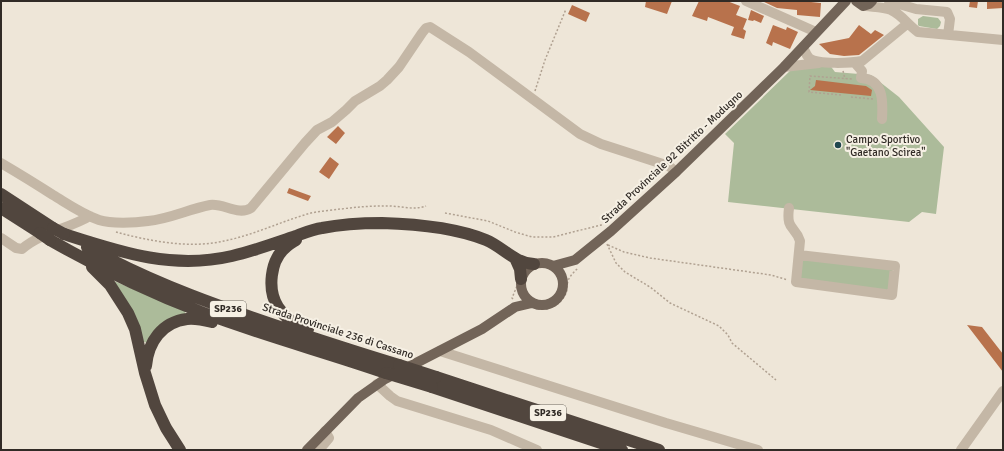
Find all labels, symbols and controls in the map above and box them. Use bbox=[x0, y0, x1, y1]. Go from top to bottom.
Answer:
street label: Strada Provinciale 92 Bitritto - Modugno bbox=[599, 88, 746, 226]
place label: Campo Sportivo "Gaetano Scirea" bbox=[846, 133, 925, 159]
marker: Campo Sportivo "Gaetano Scirea" bbox=[833, 140, 843, 150]
street label: Strada Provinciale 236 di Cassano bbox=[261, 300, 415, 362]
road number: SP236 bbox=[210, 301, 246, 317]
road number: SP236 bbox=[530, 405, 566, 421]

